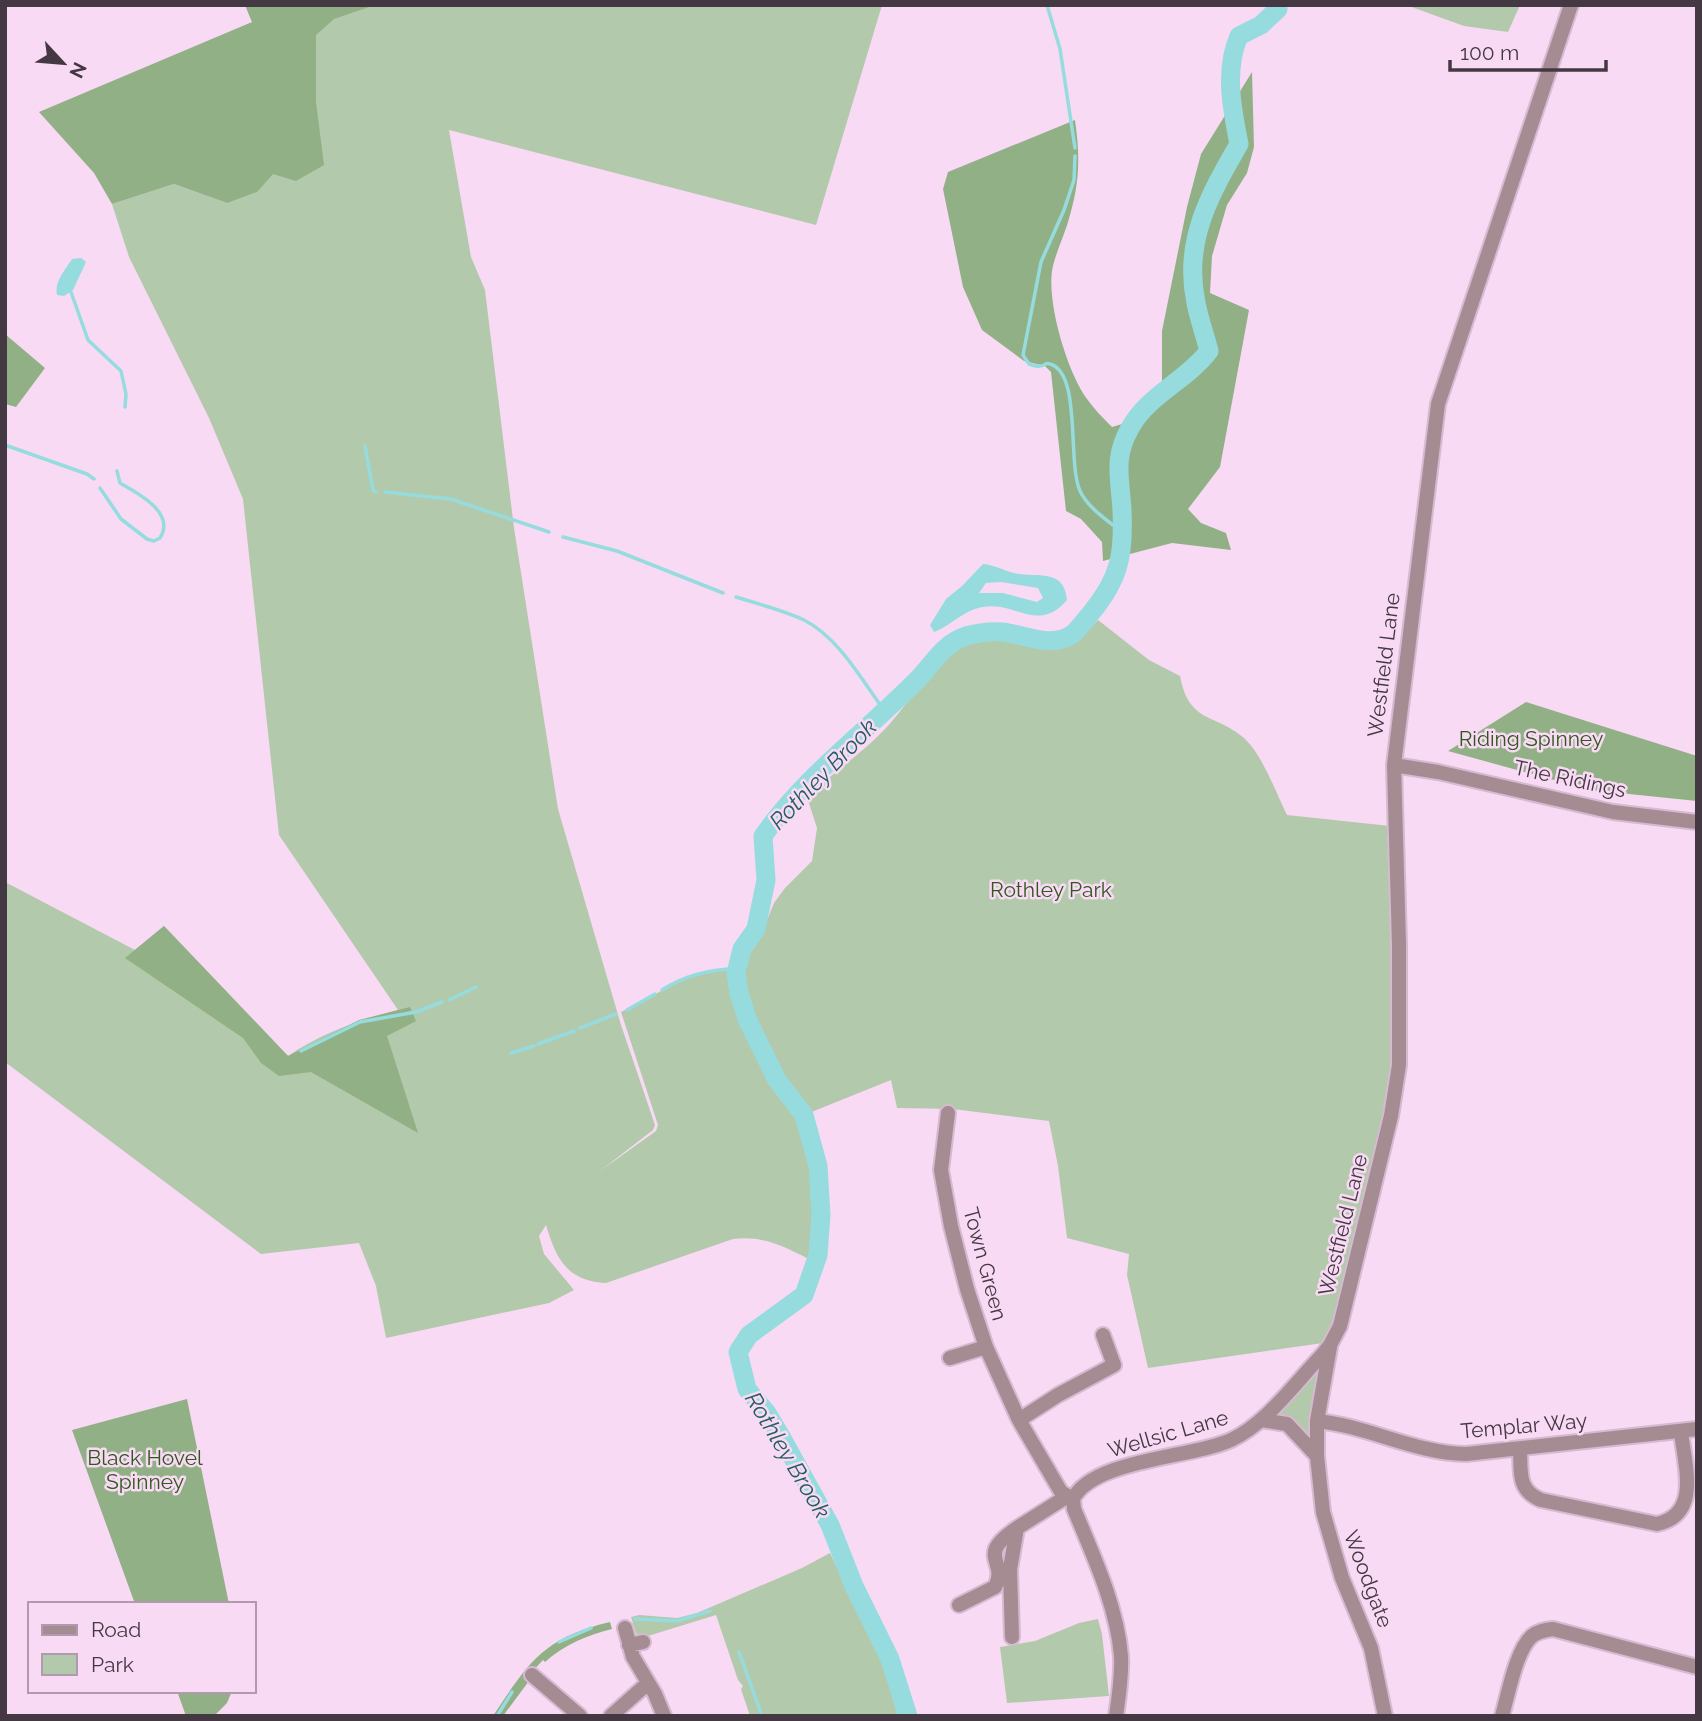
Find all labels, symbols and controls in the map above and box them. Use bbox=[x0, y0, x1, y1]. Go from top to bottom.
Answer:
north arrow bbox=[28, 28, 98, 98]
scale bar bbox=[1450, 28, 1606, 72]
text: 100 m bbox=[1460, 40, 1519, 65]
text: N bbox=[65, 59, 91, 82]
street label: Westfield Lane bbox=[1362, 591, 1405, 739]
water label: Rothley Brook bbox=[763, 713, 882, 834]
park label: Riding Spinney bbox=[1459, 726, 1603, 751]
street label: The Ridings bbox=[1512, 754, 1628, 803]
park label: Rothley Park bbox=[990, 877, 1112, 902]
street label: Westfield Lane bbox=[1313, 1151, 1372, 1298]
street label: Town Green bbox=[958, 1205, 1013, 1323]
water label: Rothley Brook bbox=[740, 1387, 837, 1523]
street label: Wellsic Lane bbox=[1105, 1404, 1231, 1463]
street label: Templar Way bbox=[1460, 1408, 1588, 1443]
park label: Black Hovel Spinney bbox=[87, 1445, 203, 1494]
street label: Woodgate bbox=[1338, 1527, 1398, 1631]
legend bbox=[28, 1602, 256, 1693]
text: Road bbox=[91, 1617, 141, 1642]
text: Park bbox=[91, 1652, 134, 1677]

